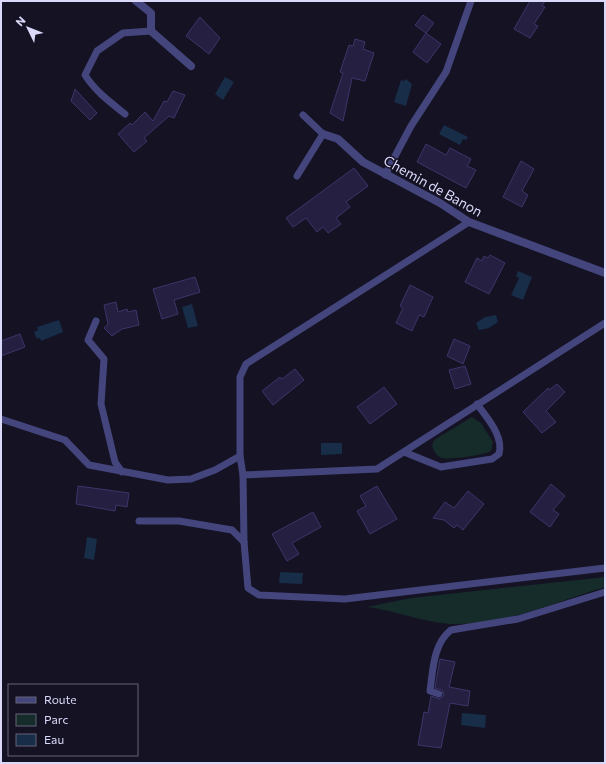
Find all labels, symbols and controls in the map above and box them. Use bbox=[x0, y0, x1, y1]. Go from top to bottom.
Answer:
north arrow bbox=[8, 8, 48, 48]
text: N bbox=[13, 13, 28, 28]
street label: Chemin de Banon bbox=[381, 151, 486, 220]
legend bbox=[8, 684, 138, 756]
text: Route bbox=[44, 692, 77, 706]
text: Parc bbox=[44, 712, 68, 726]
text: Eau bbox=[44, 732, 64, 746]

